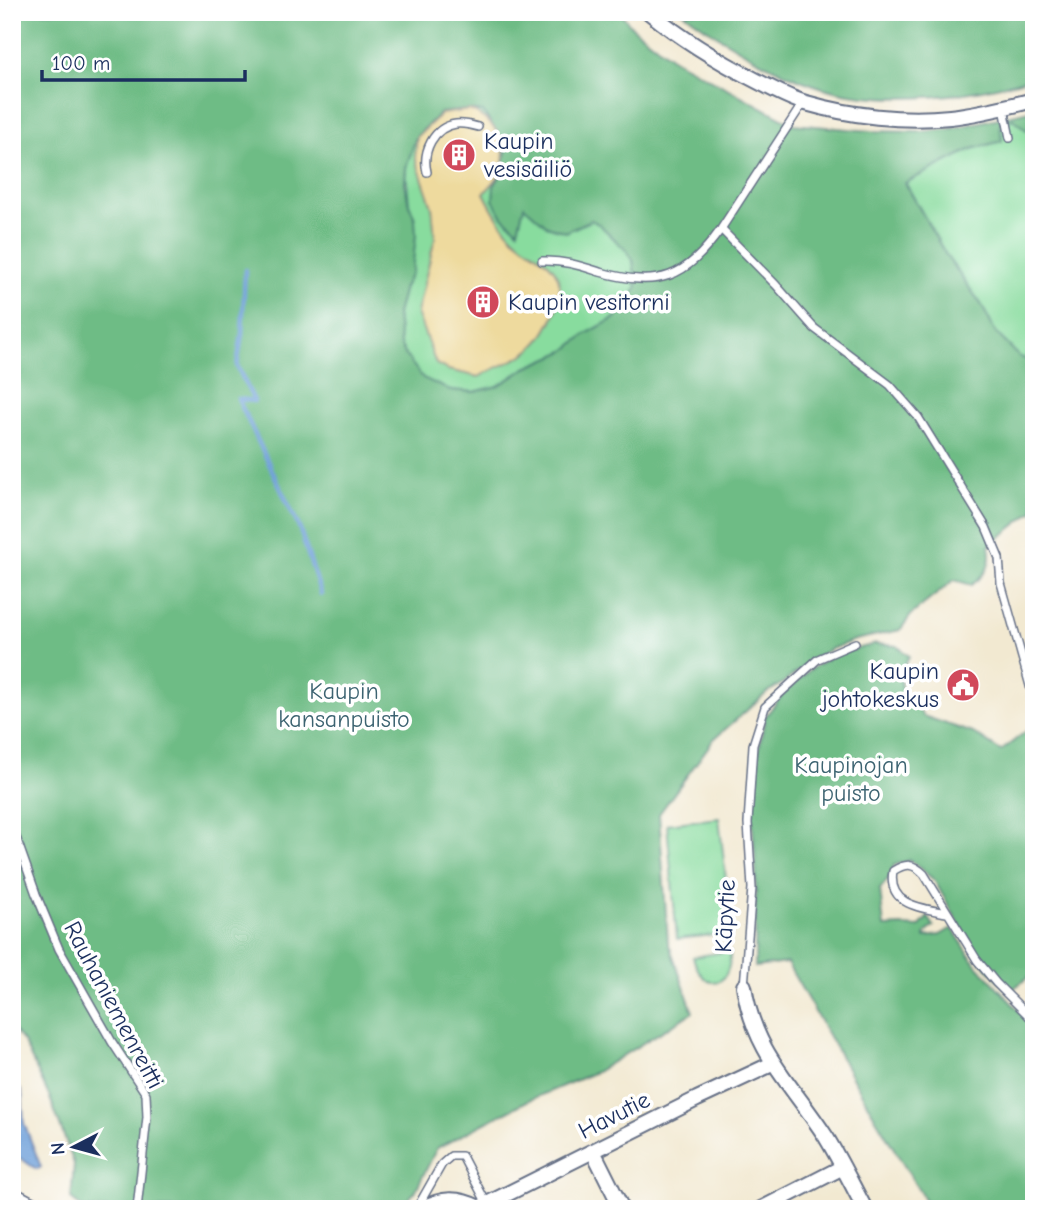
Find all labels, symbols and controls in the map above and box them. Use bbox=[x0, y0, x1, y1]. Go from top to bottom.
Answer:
scale bar bbox=[42, 38, 245, 82]
text: 100 m bbox=[52, 51, 110, 75]
place label: Kaupin vesisäiliö bbox=[483, 127, 572, 183]
building icon: Kaupin vesisäiliö bbox=[440, 136, 478, 174]
building icon: Kaupin vesitorni bbox=[464, 283, 502, 321]
place label: Kaupin vesitorni bbox=[508, 288, 670, 316]
place label: Kaupin johtokeskus bbox=[819, 657, 939, 713]
public building icon: Kaupin johtokeskus bbox=[944, 666, 982, 704]
park label: Kaupin kansanpuisto bbox=[278, 677, 410, 733]
park label: Kaupinojan puisto bbox=[794, 751, 908, 807]
street label: Käpytie bbox=[709, 879, 741, 953]
street label: Rauhaniemenreitti bbox=[58, 917, 170, 1093]
street label: Havutie bbox=[574, 1085, 654, 1145]
north arrow bbox=[38, 1112, 108, 1182]
text: N bbox=[47, 1141, 70, 1156]

